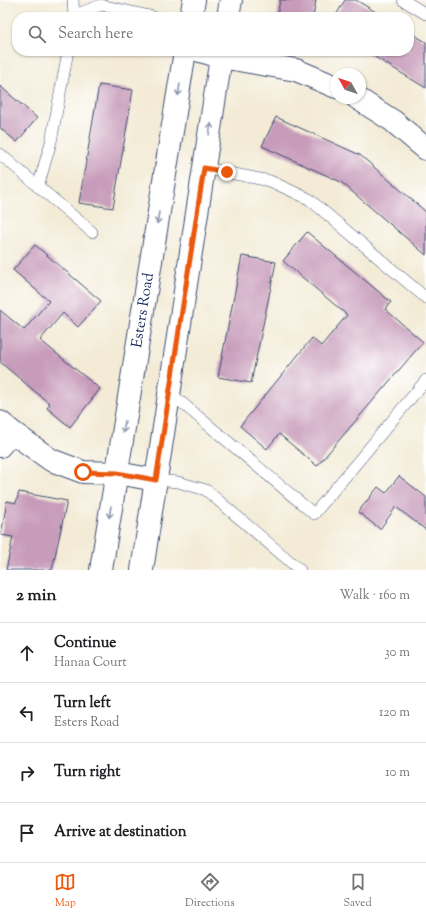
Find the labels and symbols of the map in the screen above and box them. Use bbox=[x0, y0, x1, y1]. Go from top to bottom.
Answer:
north arrow bbox=[330, 68, 366, 104]
one-way arrow bbox=[175, 83, 183, 96]
one-way arrow bbox=[206, 123, 214, 136]
route end bbox=[218, 163, 236, 181]
one-way arrow bbox=[154, 211, 162, 224]
street label: Esters Road bbox=[127, 271, 160, 349]
one-way arrow bbox=[120, 420, 128, 433]
route start bbox=[74, 463, 92, 481]
one-way arrow bbox=[106, 505, 114, 518]

